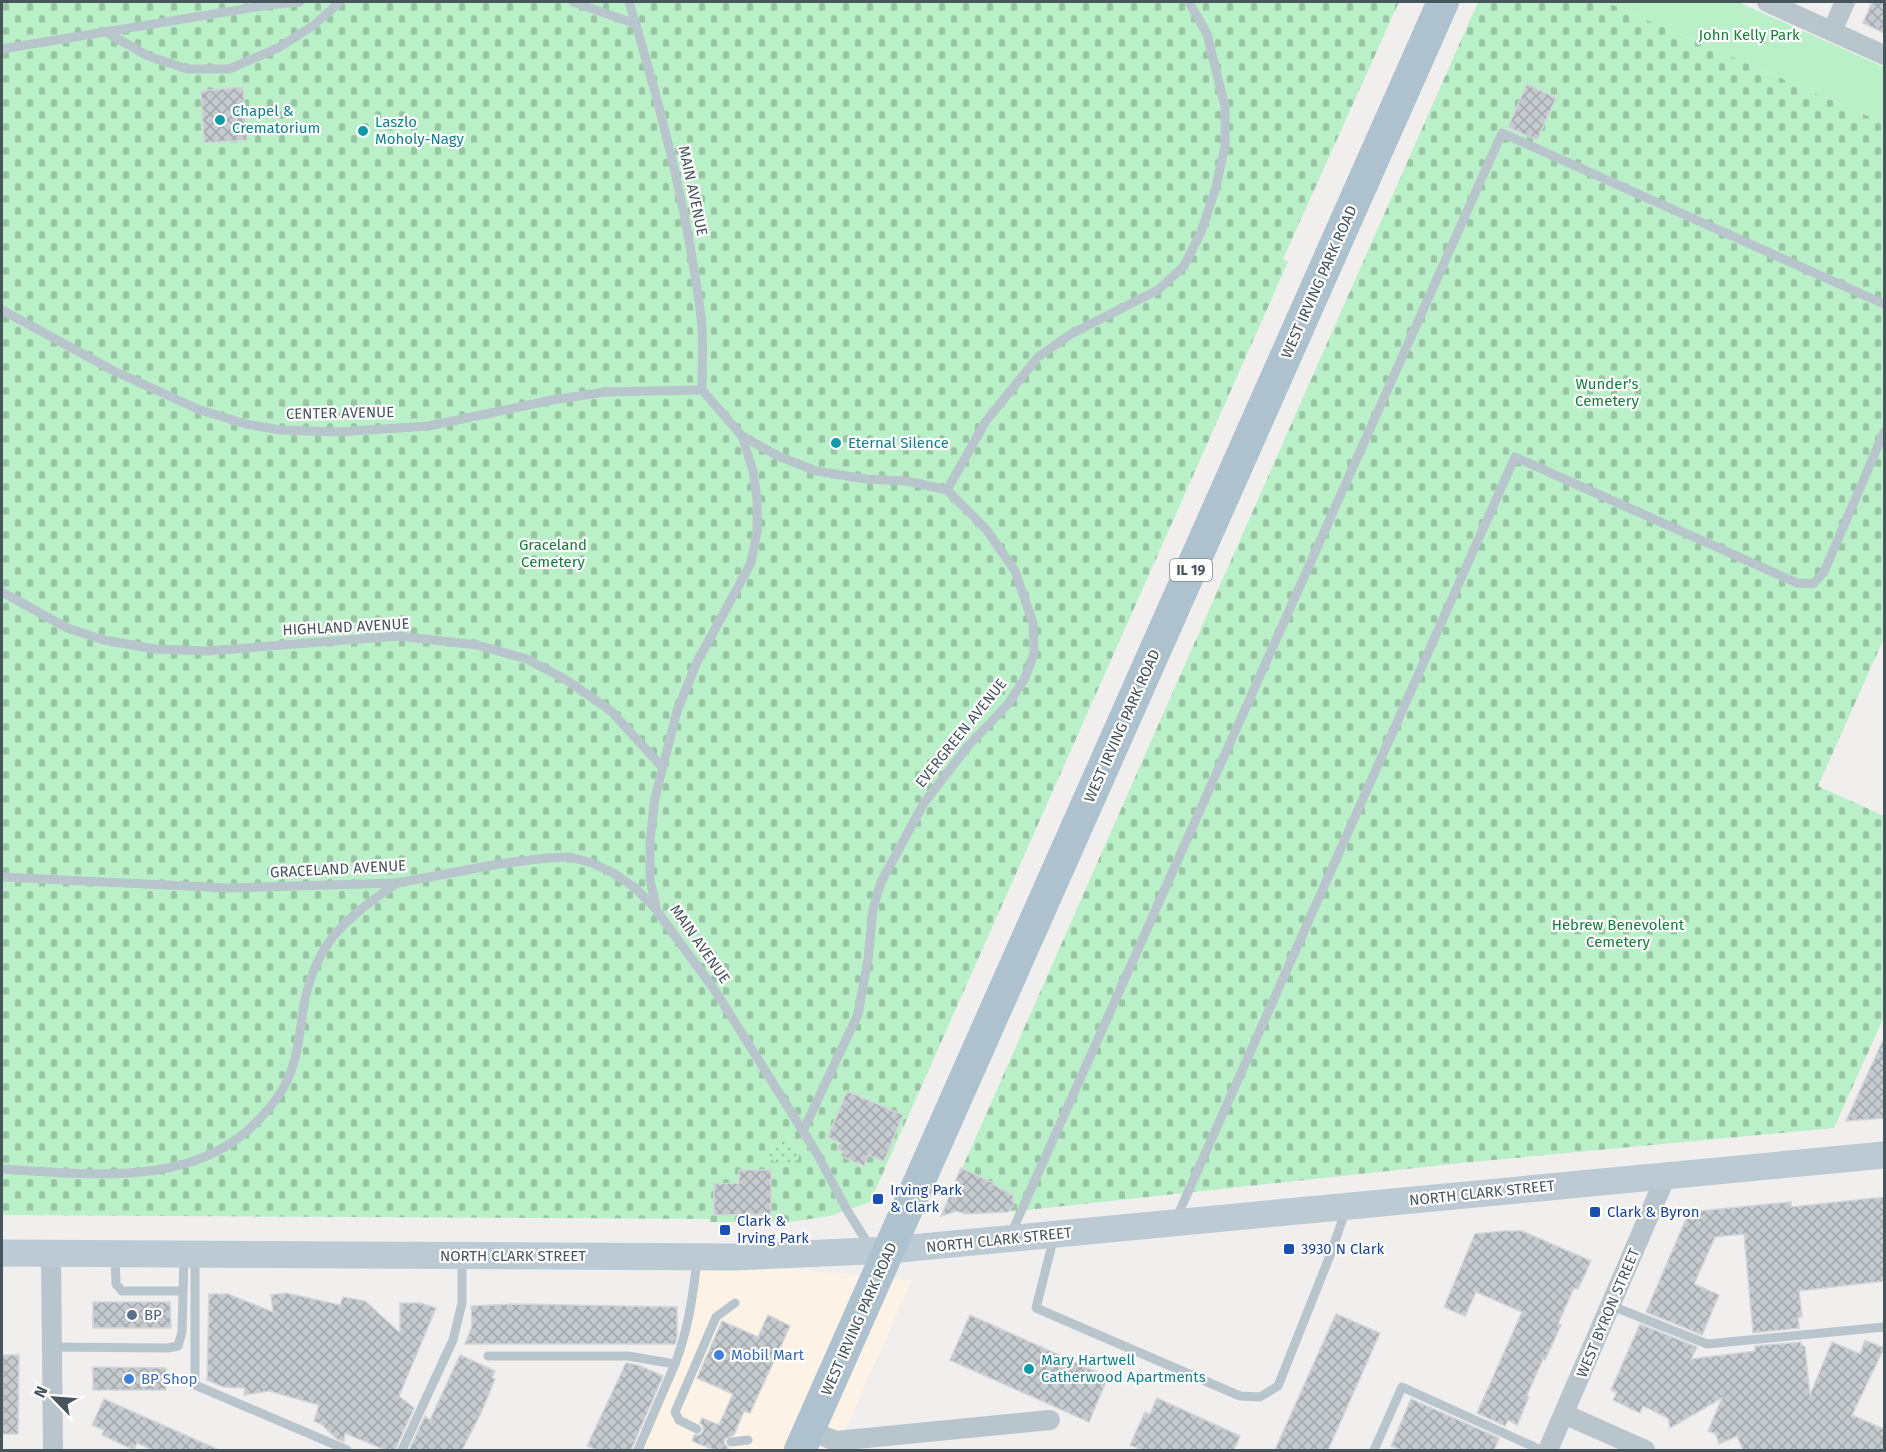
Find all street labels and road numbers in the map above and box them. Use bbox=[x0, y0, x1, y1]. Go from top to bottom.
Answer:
street label: MAIN AVENUE bbox=[675, 144, 711, 238]
street label: WEST IRVING PARK ROAD bbox=[1277, 203, 1361, 361]
street label: CENTER AVENUE bbox=[286, 403, 394, 423]
road number: IL 19 bbox=[1170, 559, 1212, 581]
street label: HIGHLAND AVENUE bbox=[282, 615, 410, 639]
street label: WEST IRVING PARK ROAD bbox=[1080, 647, 1164, 805]
street label: EVERGREEN AVENUE bbox=[911, 675, 1011, 791]
street label: GRACELAND AVENUE bbox=[269, 856, 407, 882]
street label: MAIN AVENUE bbox=[666, 901, 734, 987]
street label: NORTH CLARK STREET bbox=[1408, 1176, 1556, 1210]
street label: NORTH CLARK STREET bbox=[925, 1223, 1073, 1257]
street label: WEST IRVING PARK ROAD bbox=[817, 1240, 901, 1398]
street label: WEST BYRON STREET bbox=[1573, 1245, 1644, 1380]
street label: NORTH CLARK STREET bbox=[440, 1247, 586, 1265]

